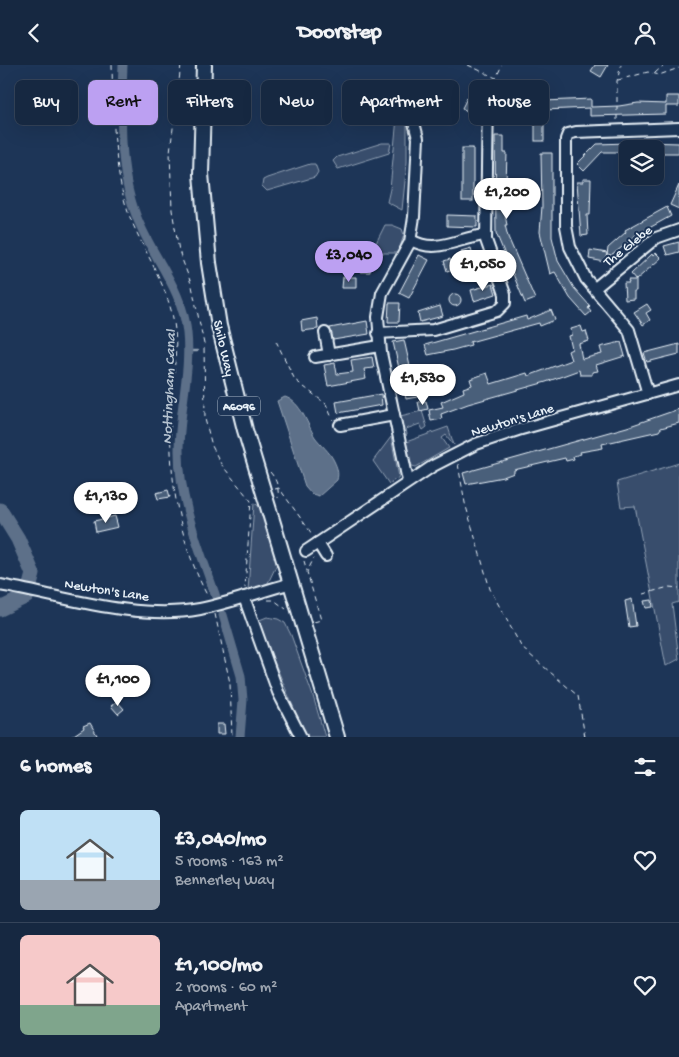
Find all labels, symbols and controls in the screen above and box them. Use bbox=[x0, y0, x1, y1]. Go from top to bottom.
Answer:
icon: back bbox=[20, 19, 48, 47]
icon: person bbox=[631, 19, 659, 47]
text: Doorstep bbox=[297, 20, 382, 46]
chip: Buy bbox=[15, 80, 78, 125]
chip: Rent bbox=[88, 80, 158, 125]
chip: Filters bbox=[168, 80, 251, 125]
chip: New bbox=[261, 80, 332, 125]
chip: Apartment bbox=[342, 80, 459, 125]
chip: House bbox=[469, 80, 549, 125]
map controls bbox=[619, 140, 664, 185]
button: layers bbox=[619, 140, 664, 185]
pin: £1,200 bbox=[466, 177, 548, 220]
text: £1,200 bbox=[485, 184, 529, 203]
street label: The Glebe bbox=[600, 222, 657, 272]
pin: £3,040 bbox=[308, 241, 390, 283]
text: £3,040 bbox=[326, 247, 372, 266]
pin: £1,050 bbox=[442, 249, 524, 292]
text: £1,050 bbox=[460, 256, 506, 275]
street label: Shilo Way bbox=[208, 319, 237, 378]
water label: Nottingham Canal bbox=[159, 328, 181, 445]
pin: £1,530 bbox=[382, 363, 464, 406]
text: £1,530 bbox=[401, 370, 445, 389]
road number: A6096 bbox=[218, 397, 260, 416]
street label: Newton's Lane bbox=[469, 401, 557, 442]
pin: £1,130 bbox=[65, 481, 147, 524]
text: £1,130 bbox=[85, 488, 127, 507]
street label: Newton's Lane bbox=[63, 576, 151, 607]
pin: £1,100 bbox=[77, 665, 159, 707]
text: £1,100 bbox=[96, 671, 140, 690]
icon: filters bbox=[631, 753, 659, 781]
text: 6 homes bbox=[20, 755, 91, 780]
text: £3,040/mo bbox=[175, 828, 266, 853]
icon: home bbox=[60, 830, 120, 890]
icon: heart bbox=[631, 846, 659, 874]
text: 5 rooms · 163 m² bbox=[175, 853, 284, 872]
text: Bennerley Way bbox=[175, 872, 274, 891]
text: £1,100/mo bbox=[175, 954, 263, 979]
icon: home bbox=[60, 955, 120, 1015]
icon: heart bbox=[631, 971, 659, 999]
text: 2 rooms · 60 m² bbox=[175, 979, 277, 998]
text: Apartment bbox=[175, 998, 247, 1017]

